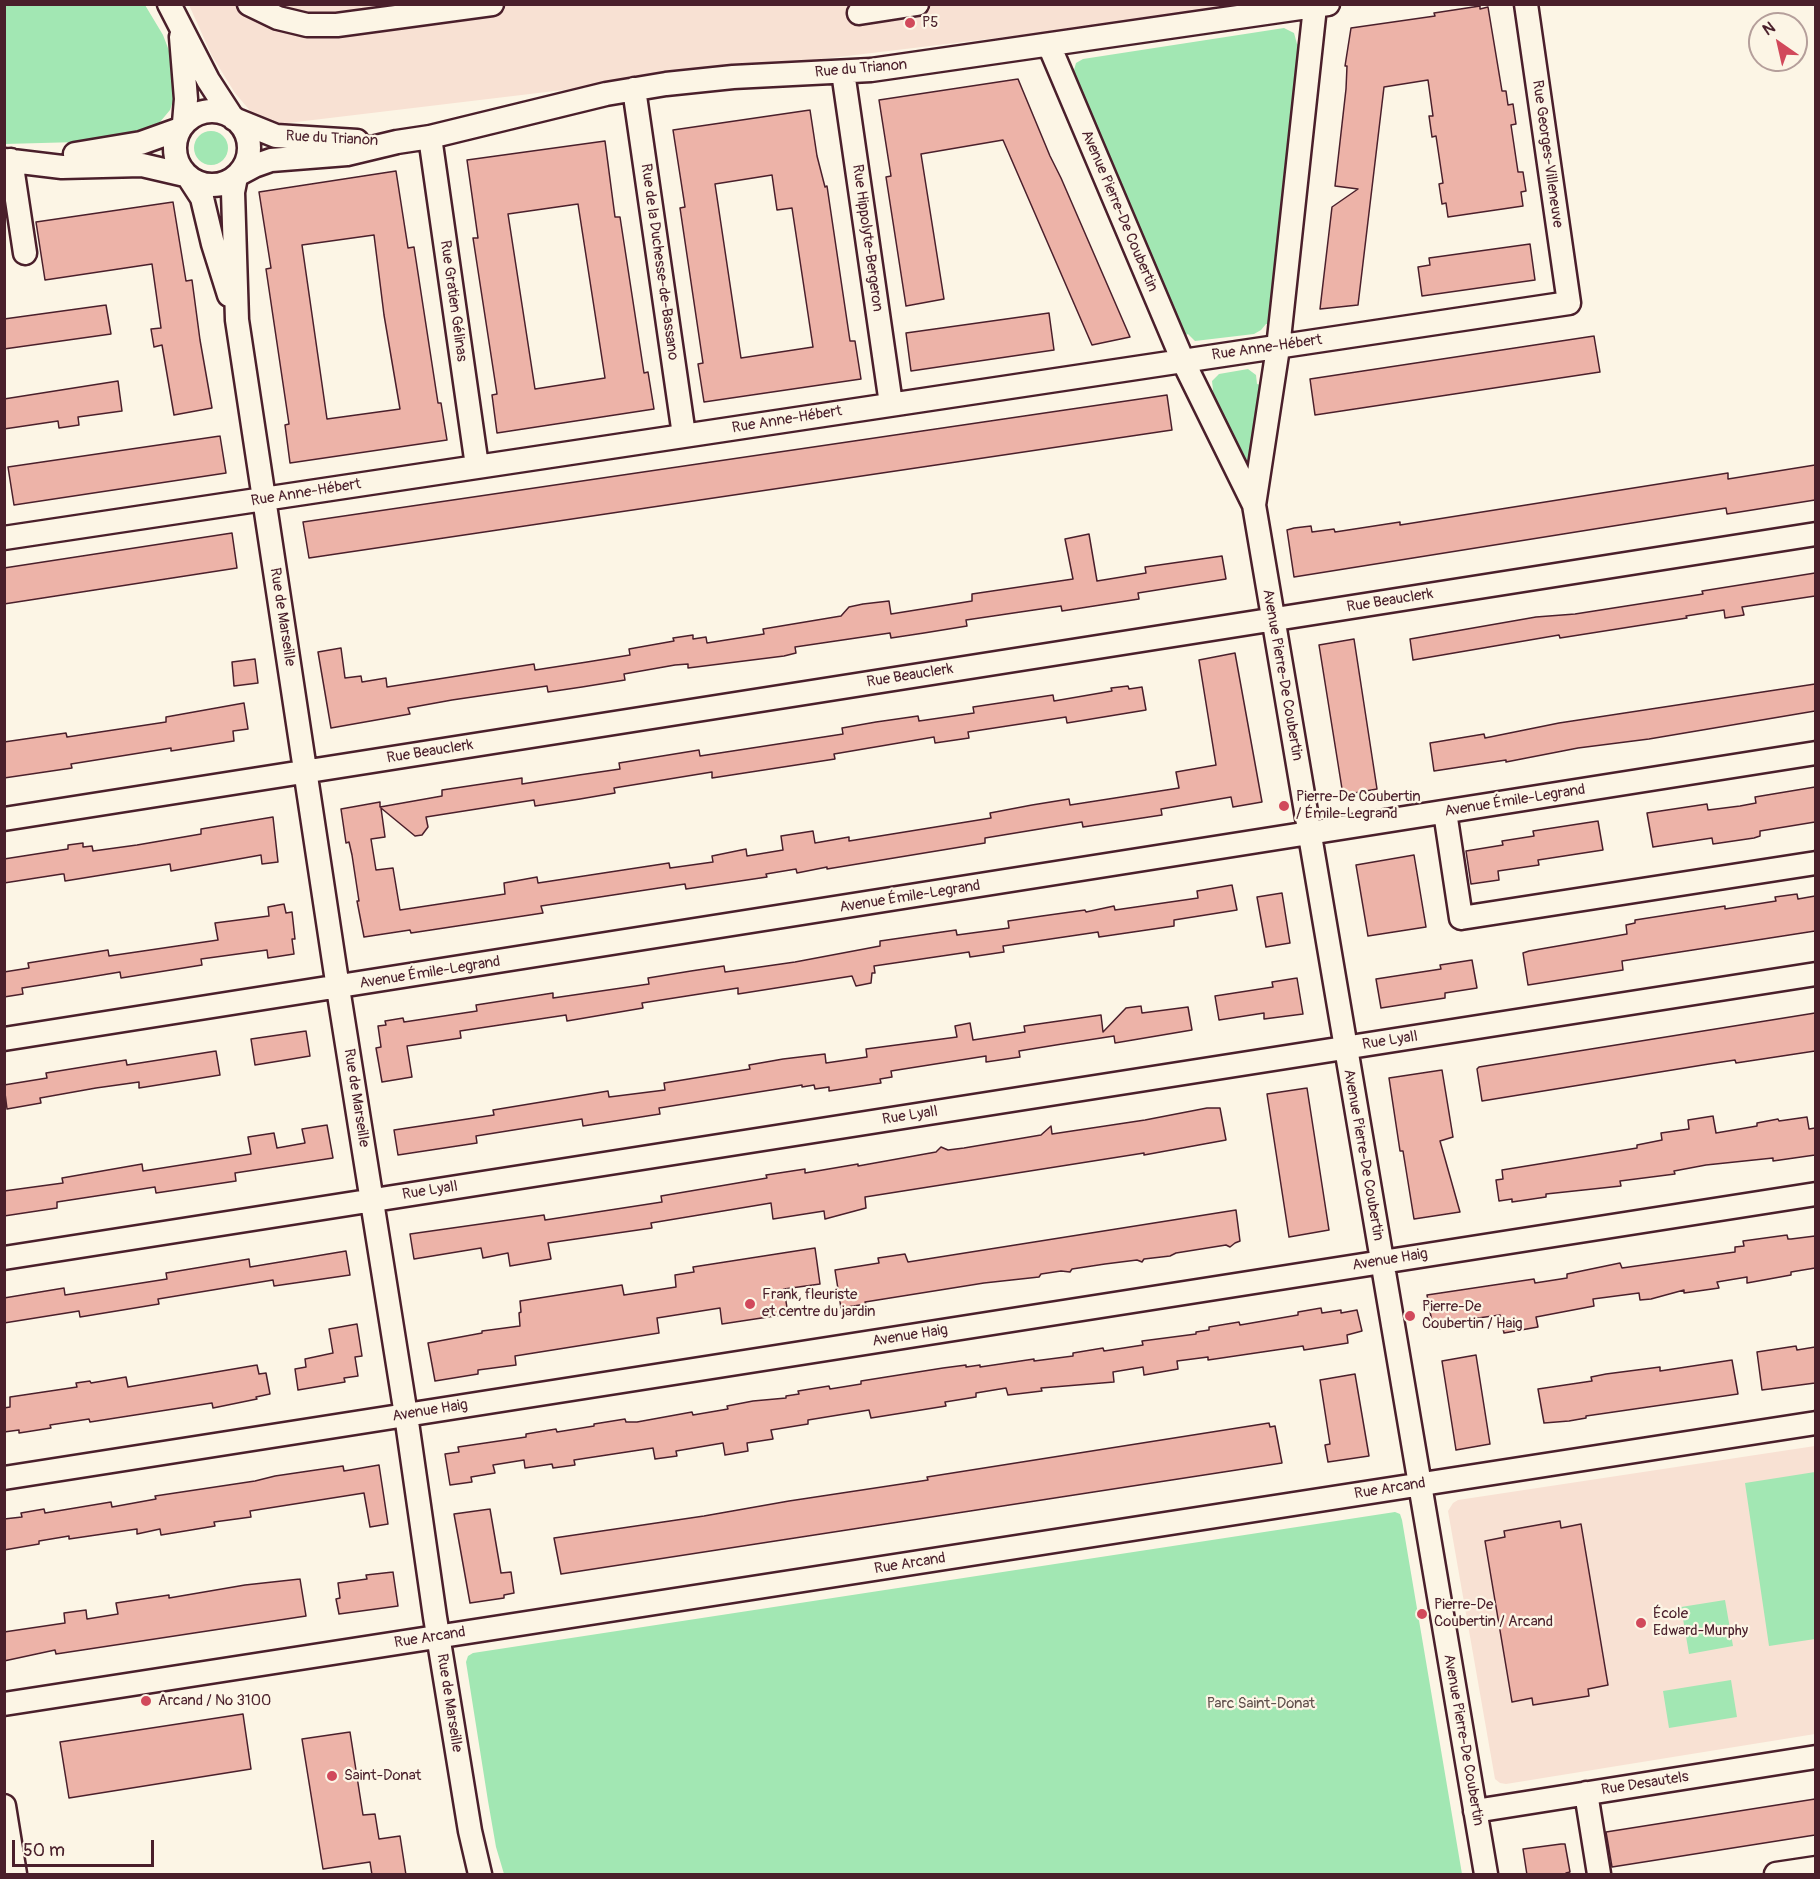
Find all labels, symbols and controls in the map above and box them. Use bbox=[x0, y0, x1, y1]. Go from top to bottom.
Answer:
north arrow bbox=[1748, 12, 1808, 72]
place label: P5 bbox=[922, 14, 938, 32]
marker: P5 bbox=[903, 16, 917, 30]
text: N bbox=[1759, 17, 1779, 40]
street label: Rue du Trianon bbox=[814, 56, 908, 82]
street label: Rue Georges-Villeneuve bbox=[1528, 79, 1566, 229]
street label: Avenue Pierre-De Coubertin bbox=[1077, 127, 1161, 295]
street label: Rue du Trianon bbox=[285, 128, 379, 150]
street label: Rue de la Duchesse-de-Bassano bbox=[636, 163, 682, 361]
street label: Rue Hippolyte-Bergeron bbox=[848, 163, 886, 313]
street label: Rue Gratien Gélinas bbox=[436, 239, 470, 363]
street label: Rue Anne-Hébert bbox=[1211, 331, 1323, 365]
street label: Rue Anne-Hébert bbox=[731, 402, 843, 438]
street label: Rue Anne-Hébert bbox=[250, 475, 362, 511]
street label: Rue de Marseille bbox=[265, 566, 299, 668]
street label: Rue Beauclerk bbox=[1346, 585, 1434, 617]
street label: Avenue Pierre-De Coubertin bbox=[1258, 588, 1306, 762]
street label: Rue Beauclerk bbox=[866, 660, 954, 692]
street label: Rue Beauclerk bbox=[386, 736, 474, 768]
street label: Avenue Émile-Legrand bbox=[1443, 781, 1587, 821]
place label: Pierre-De Coubertin / Émile-Legrand bbox=[1296, 788, 1421, 823]
marker: Pierre-De Coubertin / Émile-Legrand bbox=[1277, 799, 1291, 813]
street label: Avenue Émile-Legrand bbox=[838, 877, 982, 917]
street label: Avenue Émile-Legrand bbox=[358, 953, 502, 993]
street label: Rue Lyall bbox=[1361, 1028, 1419, 1054]
street label: Rue de Marseille bbox=[339, 1047, 373, 1149]
street label: Avenue Pierre-De Coubertin bbox=[1339, 1068, 1387, 1242]
street label: Rue Lyall bbox=[881, 1103, 939, 1129]
street label: Rue Lyall bbox=[401, 1178, 459, 1204]
street label: Avenue Haig bbox=[1351, 1245, 1429, 1275]
place label: Frank, fleuriste et centre du jardin bbox=[762, 1286, 875, 1321]
marker: Frank, fleuriste et centre du jardin bbox=[743, 1297, 757, 1311]
place label: Pierre-De Coubertin / Haig bbox=[1422, 1298, 1523, 1333]
marker: Pierre-De Coubertin / Haig bbox=[1403, 1309, 1417, 1323]
street label: Avenue Haig bbox=[871, 1321, 949, 1351]
street label: Avenue Haig bbox=[391, 1396, 469, 1426]
street label: Rue Arcand bbox=[1353, 1474, 1427, 1504]
street label: Rue Arcand bbox=[873, 1549, 947, 1579]
place label: Pierre-De Coubertin / Arcand bbox=[1434, 1596, 1553, 1631]
place label: École Edward-Murphy bbox=[1653, 1605, 1748, 1640]
marker: Pierre-De Coubertin / Arcand bbox=[1415, 1607, 1429, 1621]
marker: École Edward-Murphy bbox=[1634, 1616, 1648, 1630]
street label: Rue Arcand bbox=[393, 1623, 467, 1653]
street label: Rue de Marseille bbox=[432, 1652, 466, 1754]
street label: Avenue Pierre-De Coubertin bbox=[1439, 1653, 1487, 1827]
place label: Arcand / No 3100 bbox=[158, 1692, 271, 1710]
marker: Arcand / No 3100 bbox=[139, 1694, 153, 1708]
park label: Parc Saint-Donat bbox=[1207, 1695, 1315, 1713]
place label: Saint-Donat bbox=[344, 1767, 421, 1785]
street label: Rue Desautels bbox=[1600, 1768, 1690, 1800]
marker: Saint-Donat bbox=[325, 1769, 339, 1783]
scale bar bbox=[15, 1828, 158, 1866]
text: 50 m bbox=[23, 1839, 65, 1862]

